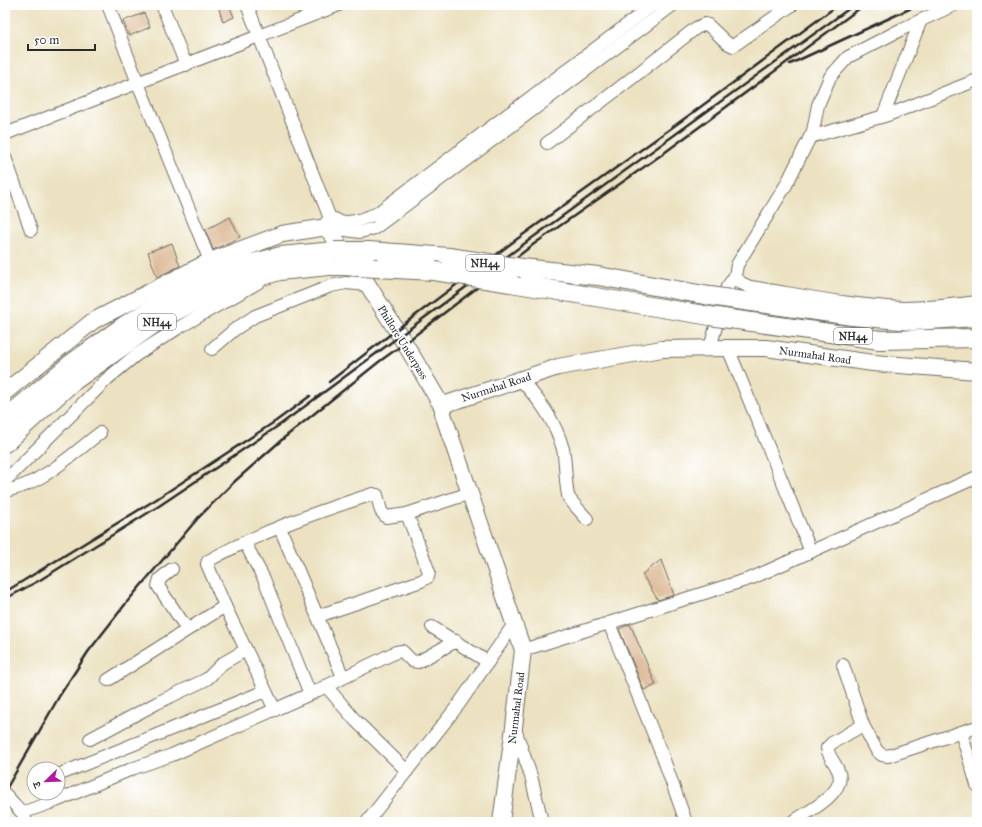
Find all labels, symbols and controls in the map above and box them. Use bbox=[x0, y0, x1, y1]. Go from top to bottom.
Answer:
scale bar bbox=[28, 26, 95, 52]
text: 50 m bbox=[34, 33, 59, 47]
road number: NH44 bbox=[466, 255, 504, 271]
street label: Phillore Underpass bbox=[375, 303, 431, 382]
road number: NH44 bbox=[138, 314, 176, 330]
road number: NH44 bbox=[834, 328, 872, 344]
street label: Nurmahal Road bbox=[778, 344, 852, 367]
street label: Nurmahal Road bbox=[460, 370, 533, 405]
street label: Nurmahal Road bbox=[506, 671, 527, 745]
north arrow bbox=[26, 761, 66, 801]
text: उ bbox=[30, 778, 45, 791]

